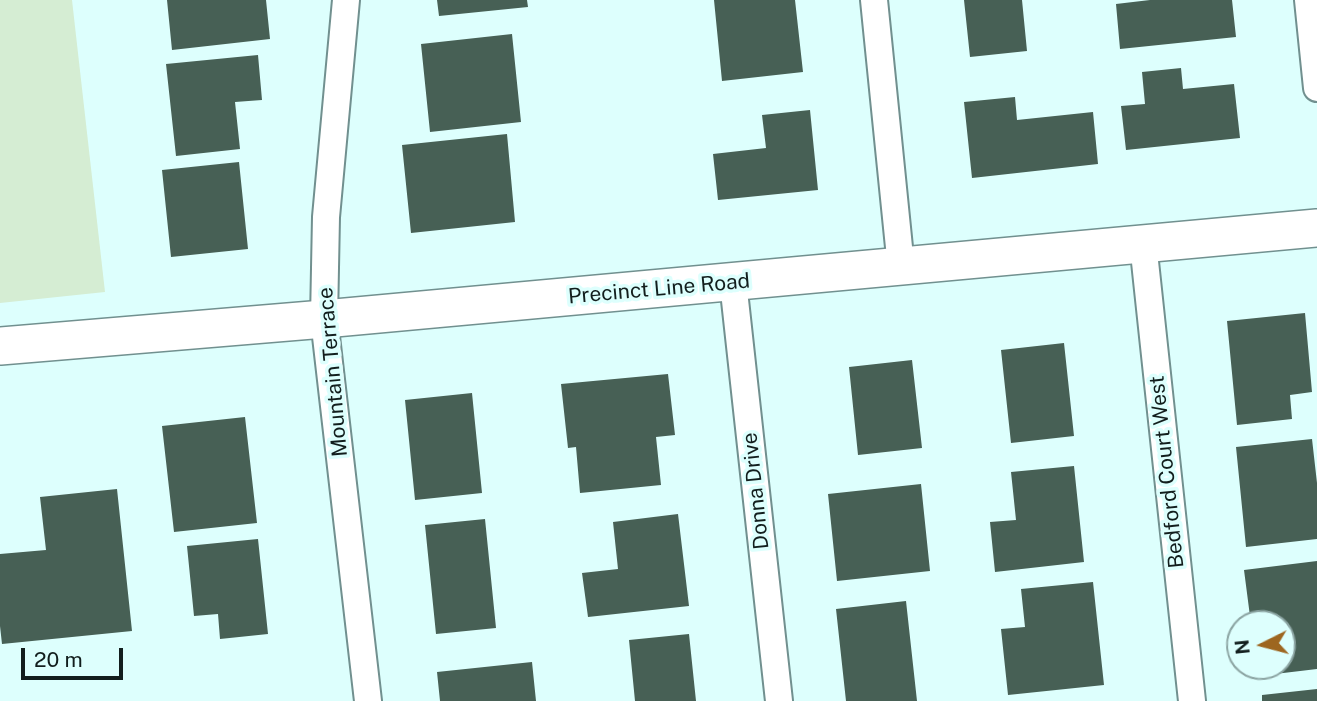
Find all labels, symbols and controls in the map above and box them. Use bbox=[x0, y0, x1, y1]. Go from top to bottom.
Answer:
street label: Precinct Line Road bbox=[567, 268, 751, 310]
street label: Mountain Terrace bbox=[313, 286, 353, 458]
street label: Bedford Court West bbox=[1144, 374, 1190, 570]
street label: Donna Drive bbox=[737, 431, 775, 551]
north arrow bbox=[1226, 610, 1296, 680]
scale bar bbox=[24, 634, 126, 678]
text: N bbox=[1230, 638, 1254, 656]
text: 20 m bbox=[34, 647, 83, 672]

